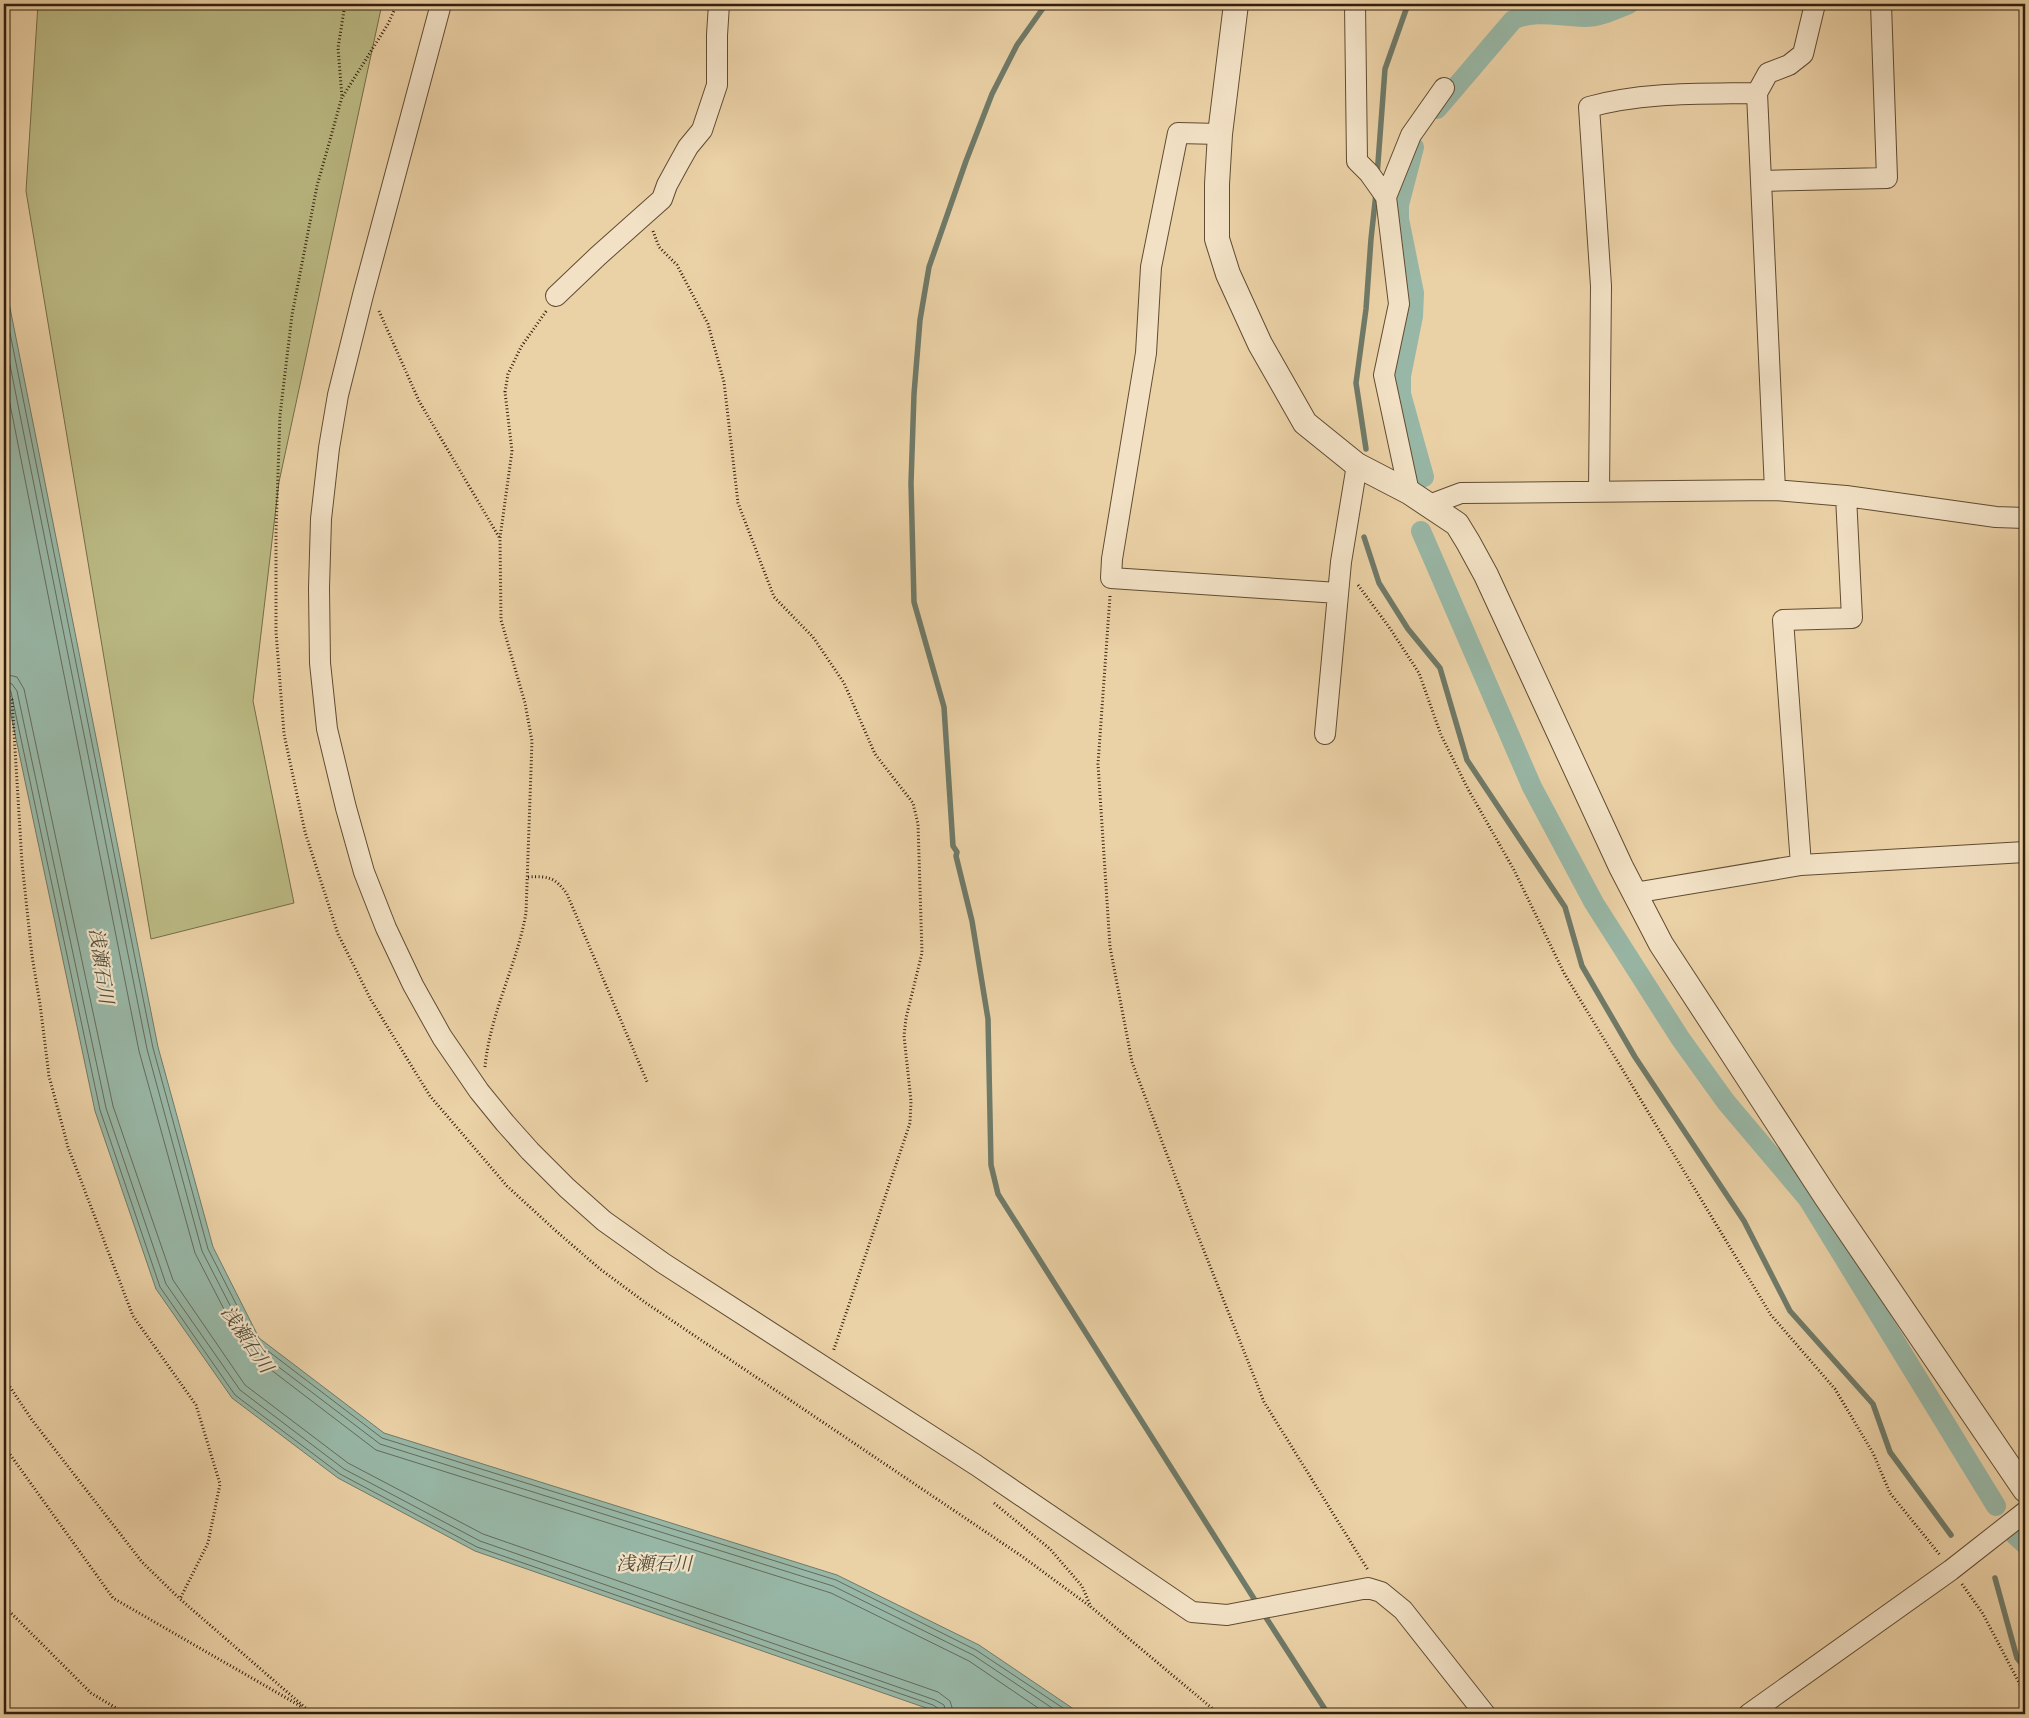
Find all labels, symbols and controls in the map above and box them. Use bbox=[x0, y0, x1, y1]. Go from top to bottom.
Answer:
water label: 浅瀬石川 bbox=[82, 927, 118, 1007]
water label: 浅瀬石川 bbox=[214, 1301, 279, 1380]
water label: 浅瀬石川 bbox=[616, 1552, 694, 1578]

